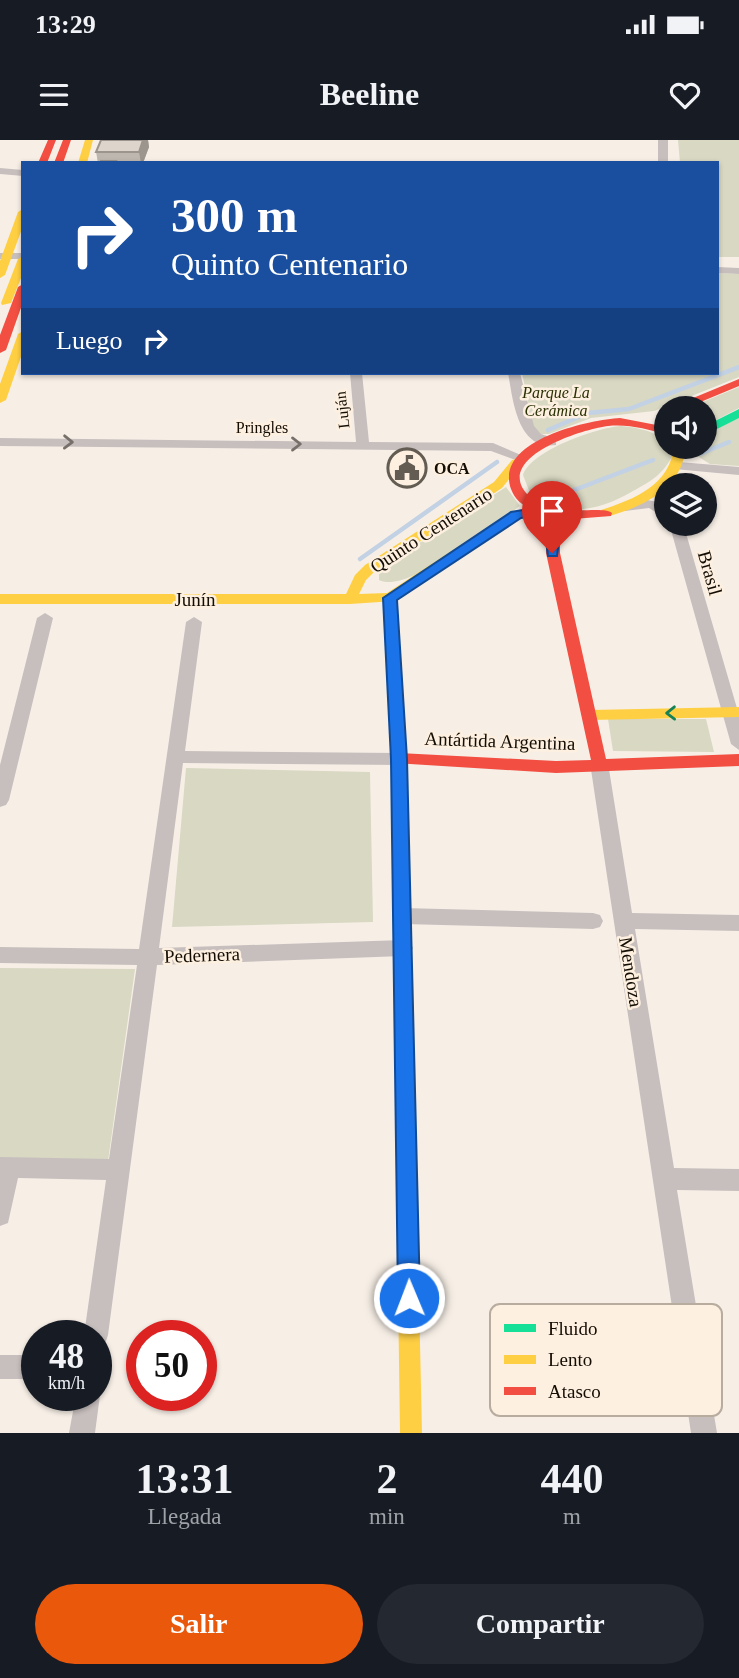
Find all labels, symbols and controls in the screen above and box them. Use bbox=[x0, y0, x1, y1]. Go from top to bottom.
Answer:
text: 13:29 bbox=[35, 10, 96, 39]
icon: menu bbox=[35, 76, 73, 114]
text: Beeline bbox=[320, 76, 419, 112]
icon: heart bbox=[666, 76, 704, 114]
text: 300 m bbox=[171, 188, 298, 243]
icon: right bbox=[56, 189, 147, 280]
text: Quinto Centenario bbox=[171, 246, 408, 282]
icon: right bbox=[136, 322, 174, 360]
text: Luego bbox=[56, 326, 122, 355]
park label: Parque La Cerámica bbox=[521, 384, 590, 419]
street label: Luján bbox=[332, 390, 353, 429]
map controls bbox=[654, 396, 717, 536]
button: sound bbox=[654, 396, 717, 459]
street label: Pringles bbox=[236, 419, 288, 437]
one-way arrow bbox=[63, 435, 74, 450]
one-way arrow bbox=[291, 436, 301, 452]
public building icon: OCA bbox=[386, 447, 428, 489]
place label: OCA bbox=[434, 460, 470, 477]
button: layers bbox=[654, 473, 717, 536]
pin bbox=[522, 481, 582, 553]
street label: Quinto Centenario bbox=[366, 483, 496, 577]
icon: arrive bbox=[533, 492, 571, 530]
street label: Brasil bbox=[694, 548, 726, 598]
street label: Junín bbox=[174, 589, 216, 610]
one-way arrow bbox=[665, 705, 676, 721]
street label: Antártida Argentina bbox=[424, 728, 576, 754]
street label: Mendoza bbox=[615, 935, 647, 1009]
street label: Pedernera bbox=[164, 943, 241, 967]
position arrow bbox=[372, 1261, 446, 1335]
legend bbox=[490, 1304, 722, 1416]
text: Fluido bbox=[548, 1318, 598, 1339]
speed limit sign: 50 bbox=[126, 1320, 217, 1411]
text: 48 bbox=[49, 1337, 84, 1376]
text: Lento bbox=[548, 1349, 592, 1370]
text: km/h bbox=[48, 1373, 85, 1393]
text: Atasco bbox=[548, 1381, 601, 1402]
text: 13:31 bbox=[136, 1456, 234, 1502]
text: 2 bbox=[376, 1456, 397, 1502]
text: 440 bbox=[540, 1456, 603, 1502]
text: Llegada bbox=[148, 1504, 222, 1529]
text: min bbox=[369, 1504, 405, 1529]
text: m bbox=[563, 1504, 581, 1529]
button: Salir bbox=[35, 1584, 363, 1664]
button: Compartir bbox=[377, 1584, 704, 1664]

